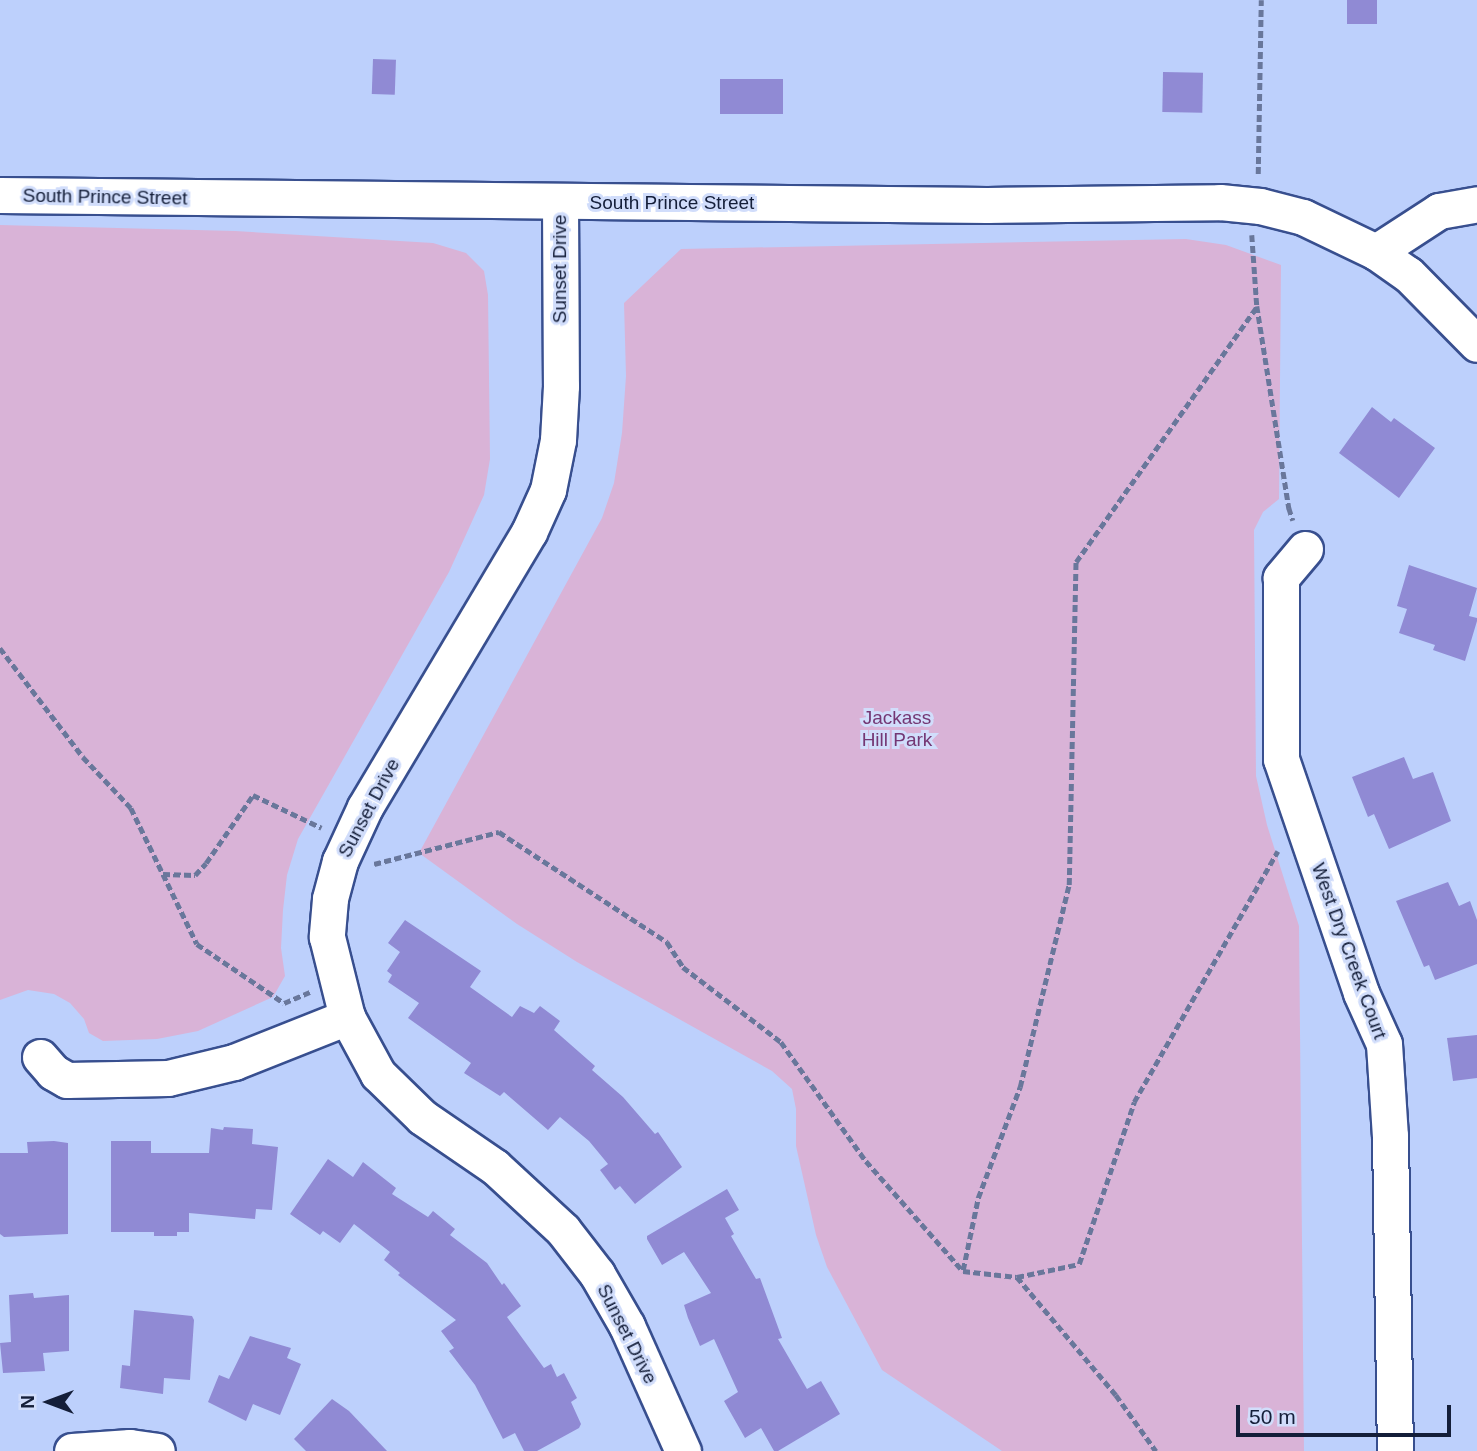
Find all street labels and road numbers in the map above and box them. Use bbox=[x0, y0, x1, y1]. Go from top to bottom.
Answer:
street label: South Prince Street bbox=[22, 184, 188, 210]
street label: South Prince Street bbox=[590, 192, 754, 214]
street label: Sunset Drive bbox=[549, 215, 571, 323]
street label: Sunset Drive bbox=[333, 755, 405, 861]
street label: West Dry Creek Court bbox=[1307, 860, 1391, 1042]
street label: Sunset Drive bbox=[592, 1280, 662, 1388]

